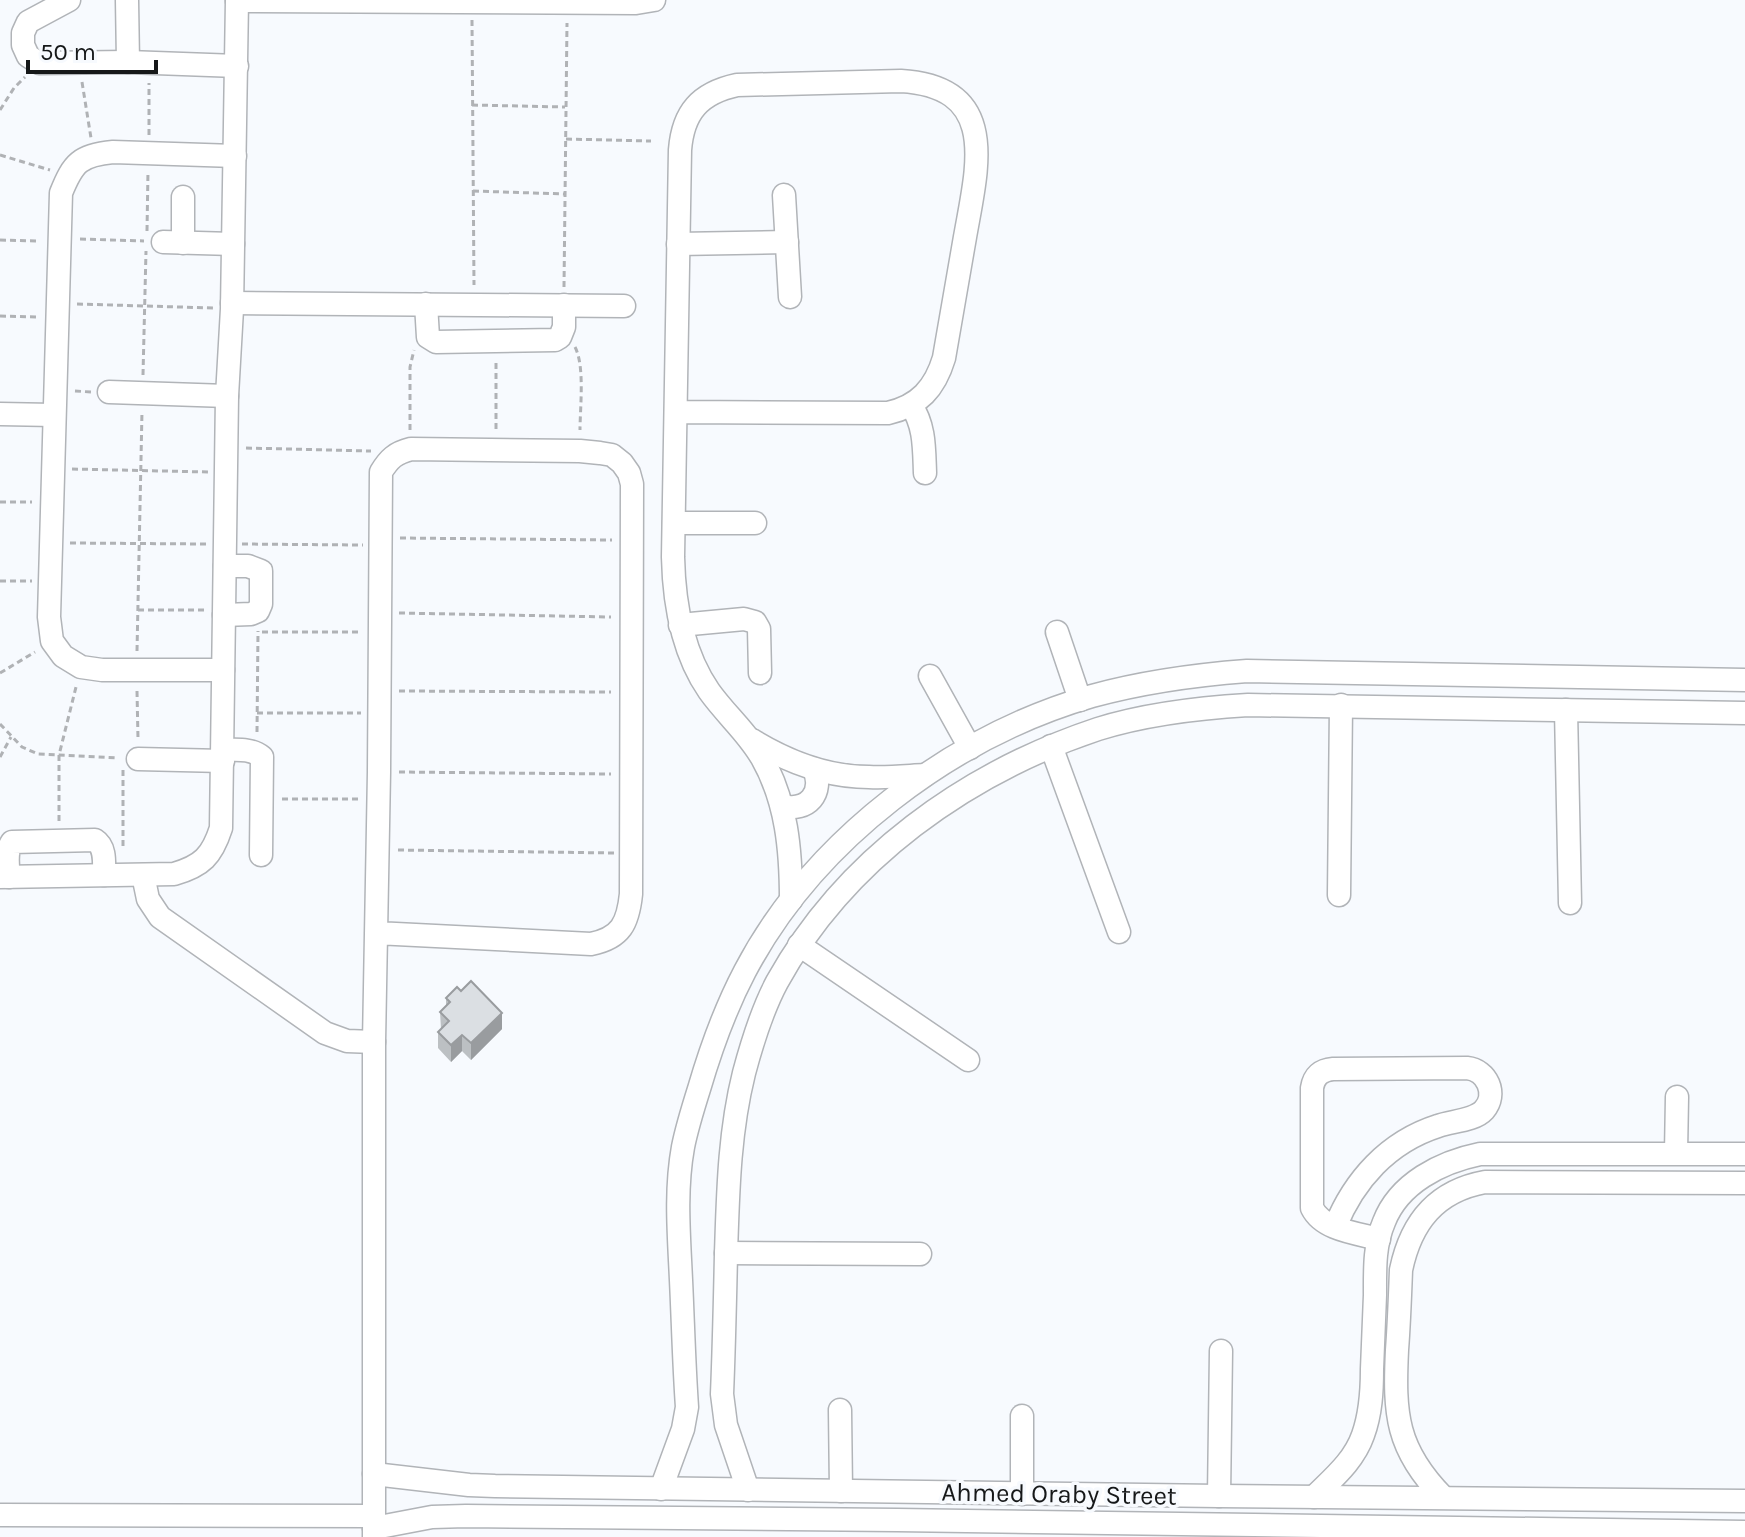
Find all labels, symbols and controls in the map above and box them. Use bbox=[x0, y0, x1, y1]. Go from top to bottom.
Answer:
scale bar bbox=[28, 24, 156, 74]
text: 50 m bbox=[40, 38, 96, 66]
street label: Ahmed Oraby Street bbox=[941, 1476, 1177, 1512]

